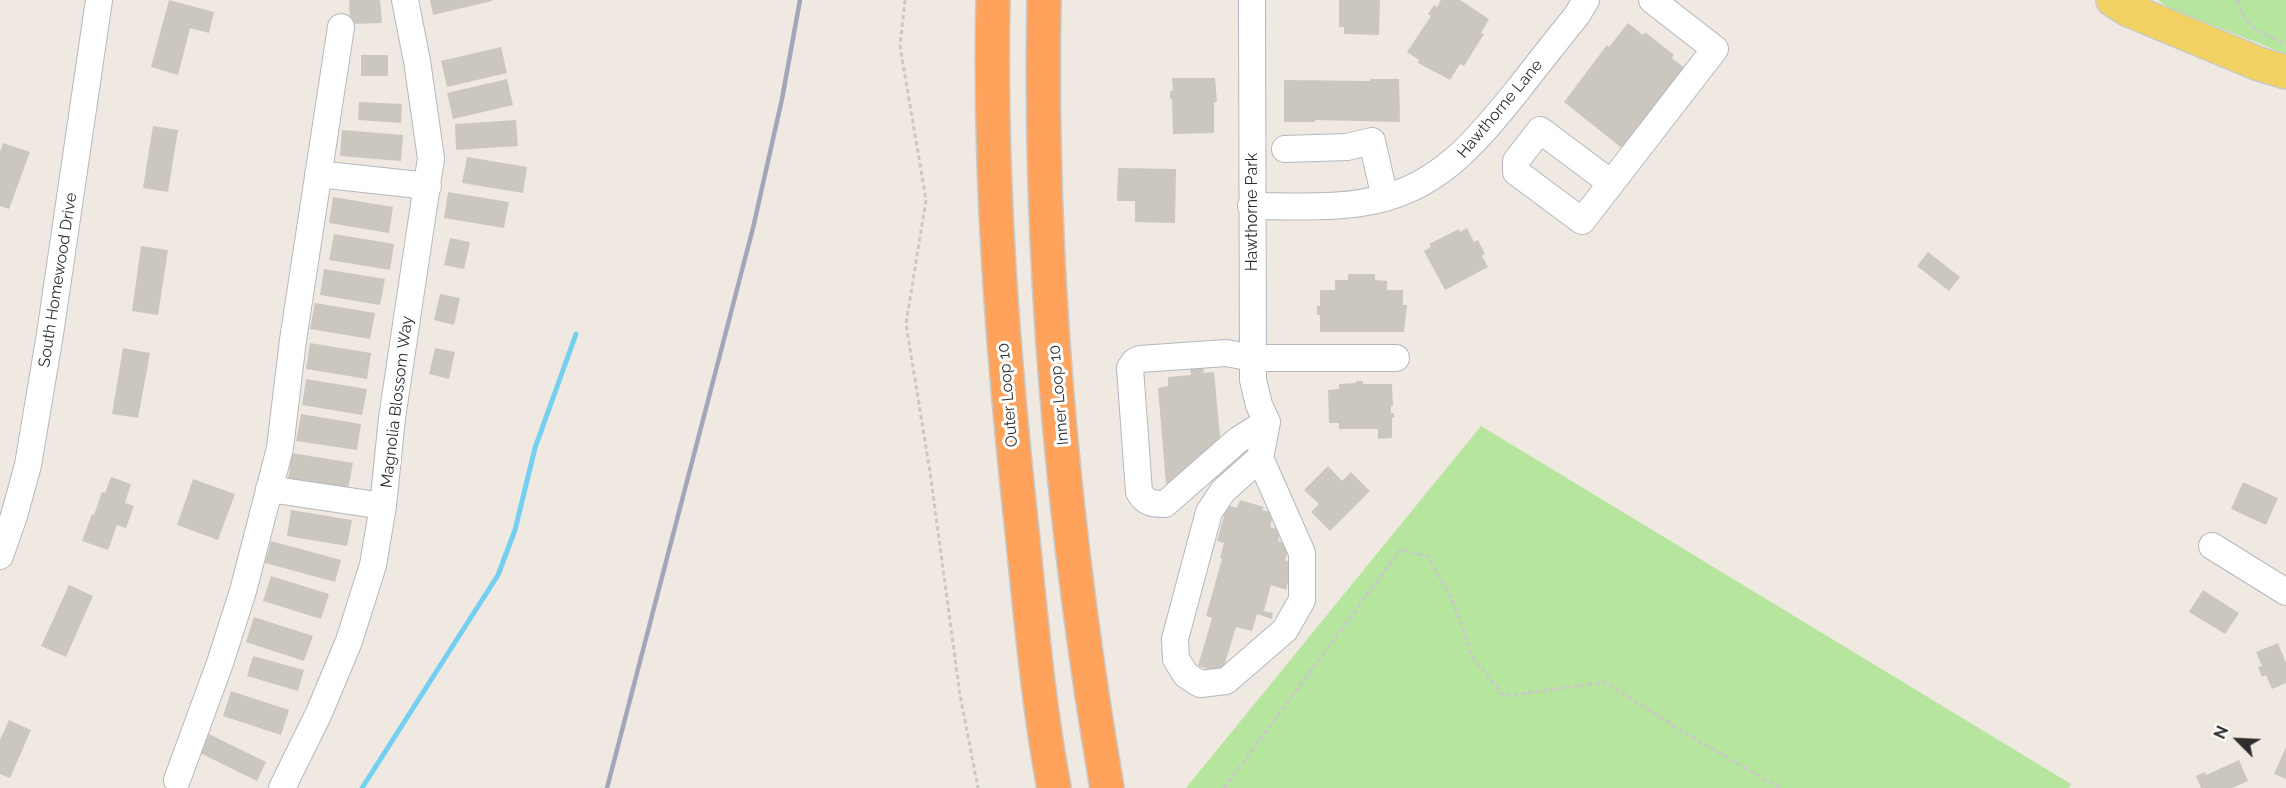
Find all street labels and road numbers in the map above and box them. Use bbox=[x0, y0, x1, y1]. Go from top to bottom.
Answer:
street label: Hawthorne Lane bbox=[1453, 56, 1547, 162]
street label: Hawthorne Park bbox=[1242, 153, 1262, 271]
street label: South Homewood Drive bbox=[35, 191, 81, 369]
street label: Magnolia Blossom Way bbox=[377, 315, 417, 489]
street label: Outer Loop 10 bbox=[994, 342, 1022, 448]
street label: Inner Loop 10 bbox=[1045, 344, 1073, 446]

